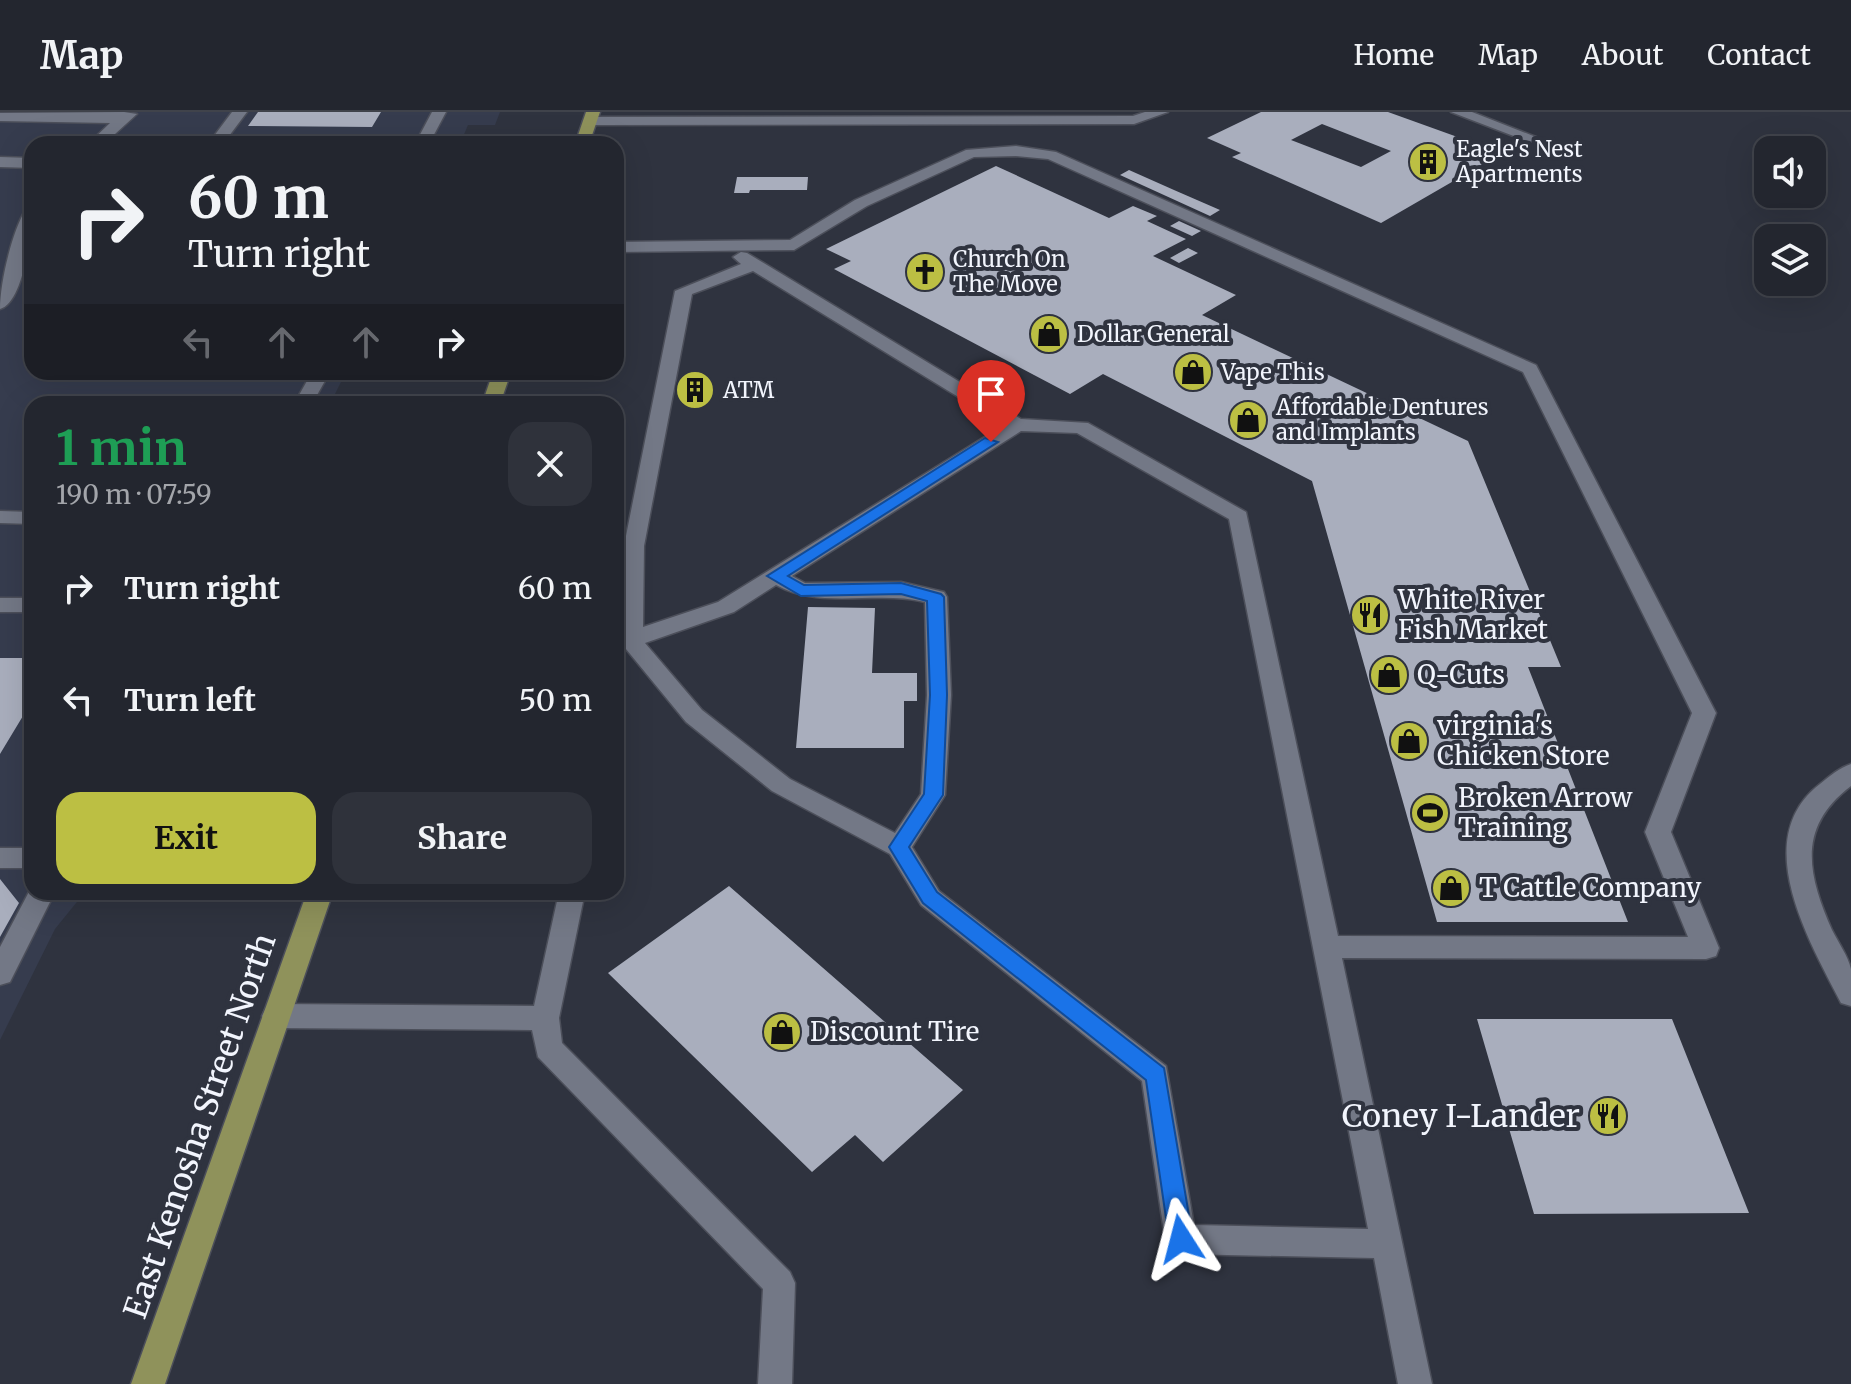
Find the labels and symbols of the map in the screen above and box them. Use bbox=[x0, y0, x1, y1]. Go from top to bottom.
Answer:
place label: Eagle's Nest Apartments bbox=[1455, 135, 1583, 188]
building icon: Eagle's Nest Apartments bbox=[1407, 141, 1449, 183]
place label: Church On The Move bbox=[953, 245, 1066, 298]
church icon: Church On The Move bbox=[904, 251, 946, 293]
shop icon: Dollar General bbox=[1028, 313, 1070, 355]
place label: Dollar General bbox=[1077, 320, 1230, 348]
shop icon: Vape This bbox=[1172, 351, 1214, 393]
place label: Vape This bbox=[1220, 358, 1325, 386]
pin bbox=[957, 360, 1025, 442]
building icon: ATM bbox=[674, 369, 716, 411]
place label: ATM bbox=[722, 376, 775, 404]
place label: Affordable Dentures and Implants bbox=[1275, 393, 1489, 446]
shop icon: Affordable Dentures and Implants bbox=[1227, 399, 1269, 441]
place label: White River Fish Market bbox=[1397, 583, 1548, 646]
restaurant icon: White River Fish Market bbox=[1349, 594, 1391, 636]
shop icon: Q-Cuts bbox=[1368, 654, 1410, 696]
place label: Q-Cuts bbox=[1417, 658, 1505, 691]
place label: virginia's Chicken Store bbox=[1436, 709, 1610, 772]
shop icon: virginia's Chicken Store bbox=[1388, 720, 1430, 762]
place label: Broken Arrow Training bbox=[1458, 781, 1633, 844]
sports icon: Broken Arrow Training bbox=[1409, 792, 1451, 834]
shop icon: T Cattle Company bbox=[1430, 867, 1472, 909]
place label: T Cattle Company bbox=[1479, 871, 1702, 904]
street label: East Kenosha Street North bbox=[115, 928, 285, 1324]
shop icon: Discount Tire bbox=[761, 1011, 803, 1053]
place label: Discount Tire bbox=[810, 1015, 979, 1048]
restaurant icon: Coney I-Lander bbox=[1587, 1095, 1629, 1137]
place label: Coney I-Lander bbox=[1342, 1096, 1580, 1136]
position arrow bbox=[1139, 1197, 1223, 1281]

